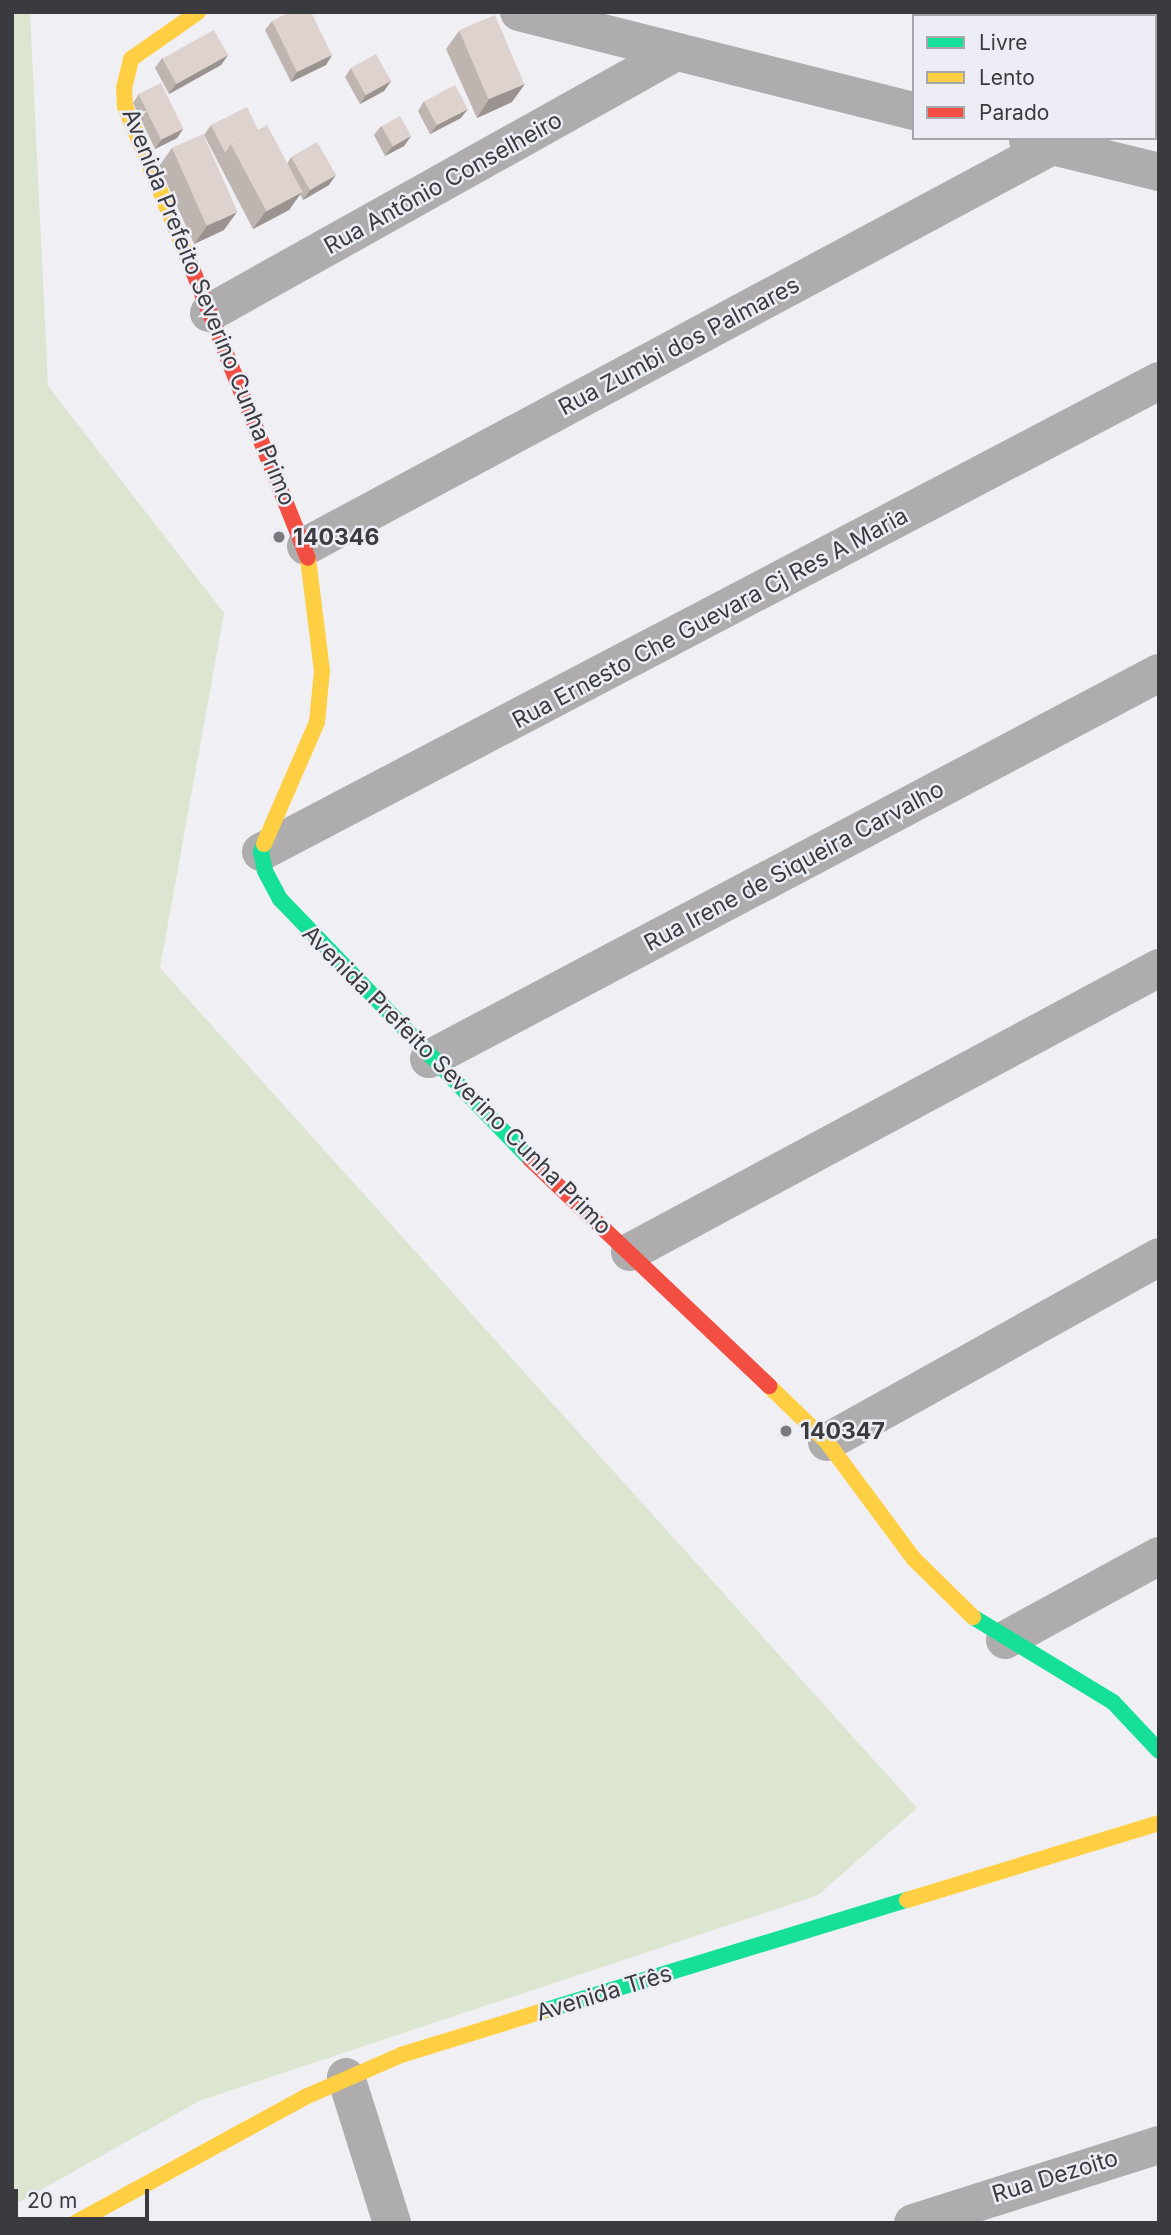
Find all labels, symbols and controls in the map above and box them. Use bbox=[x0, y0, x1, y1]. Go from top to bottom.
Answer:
legend bbox=[912, 14, 1157, 140]
text: Livre bbox=[979, 30, 1028, 55]
text: Lento bbox=[979, 65, 1035, 90]
text: Parado bbox=[979, 100, 1049, 125]
street label: Avenida Prefeito Severino Cunha Primo bbox=[116, 104, 302, 510]
street label: Rua Antônio Conselheiro bbox=[319, 106, 567, 260]
street label: Rua Zumbi dos Palmares bbox=[554, 271, 804, 421]
street label: Rua Ernesto Che Guevara Cj Res A Maria bbox=[508, 502, 912, 734]
place label: 140346 bbox=[293, 523, 379, 551]
marker: 140346 bbox=[271, 529, 287, 545]
street label: Rua Irene de Siqueira Carvalho bbox=[639, 775, 949, 957]
street label: Avenida Prefeito Severino Cunha Primo bbox=[297, 920, 617, 1240]
place label: 140347 bbox=[800, 1417, 885, 1445]
marker: 140347 bbox=[778, 1423, 794, 1439]
street label: Avenida Três bbox=[533, 1959, 675, 2027]
street label: Rua Dezoito bbox=[989, 2144, 1121, 2208]
scale bar bbox=[18, 2176, 152, 2220]
text: 20 m bbox=[27, 2188, 77, 2213]

